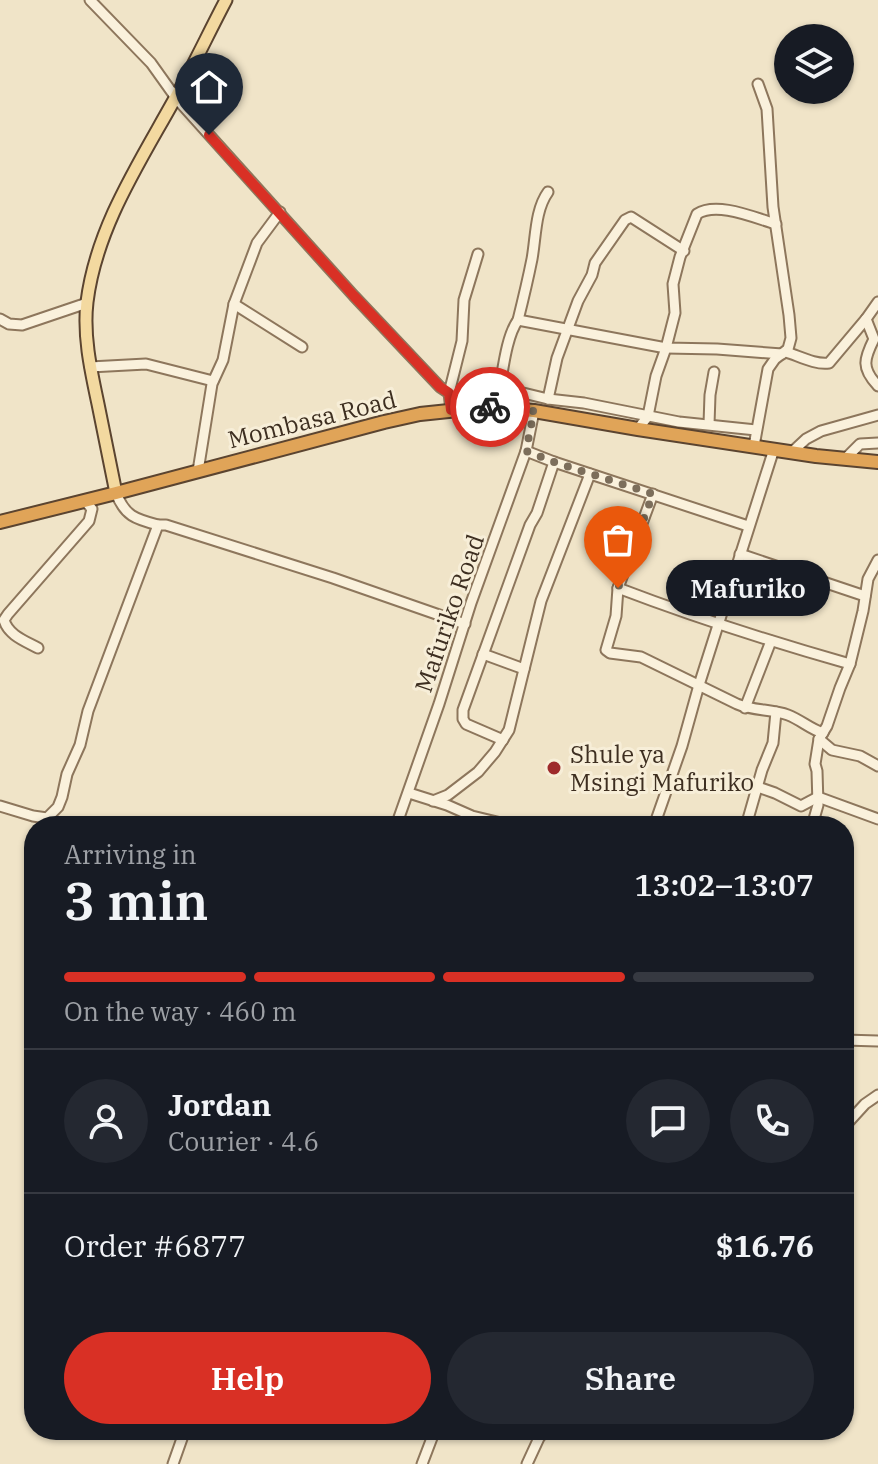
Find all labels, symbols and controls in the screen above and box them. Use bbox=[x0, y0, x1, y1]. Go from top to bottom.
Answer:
map controls bbox=[774, 24, 854, 104]
button: layers bbox=[774, 24, 854, 104]
pin bbox=[175, 53, 243, 135]
icon: home bbox=[187, 65, 231, 109]
courier bbox=[450, 367, 530, 447]
street label: Mombasa Road bbox=[224, 383, 400, 455]
icon: bike bbox=[468, 385, 512, 429]
pin bbox=[584, 506, 652, 588]
icon: bag bbox=[596, 518, 640, 562]
street label: Mafuriko Road bbox=[407, 530, 491, 696]
callout: Mafuriko bbox=[666, 560, 830, 616]
text: Mafuriko bbox=[690, 571, 806, 605]
place label: Shule ya Msingi Mafuriko bbox=[570, 738, 754, 798]
marker: Shule ya Msingi Mafuriko bbox=[545, 759, 563, 777]
text: Arriving in bbox=[64, 837, 197, 871]
text: 13:02–13:07 bbox=[634, 865, 814, 904]
text: 3 min bbox=[64, 867, 209, 934]
text: On the way · 460 m bbox=[64, 994, 297, 1028]
button: person bbox=[64, 1079, 148, 1163]
button: chat bbox=[626, 1079, 710, 1163]
button: phone bbox=[730, 1079, 814, 1163]
text: Jordan bbox=[168, 1085, 271, 1124]
text: Courier · 4.6 bbox=[168, 1124, 319, 1158]
text: Order #6877 bbox=[64, 1226, 246, 1265]
text: $16.76 bbox=[716, 1226, 814, 1265]
button: Help bbox=[64, 1332, 431, 1424]
button: Share bbox=[447, 1332, 814, 1424]

